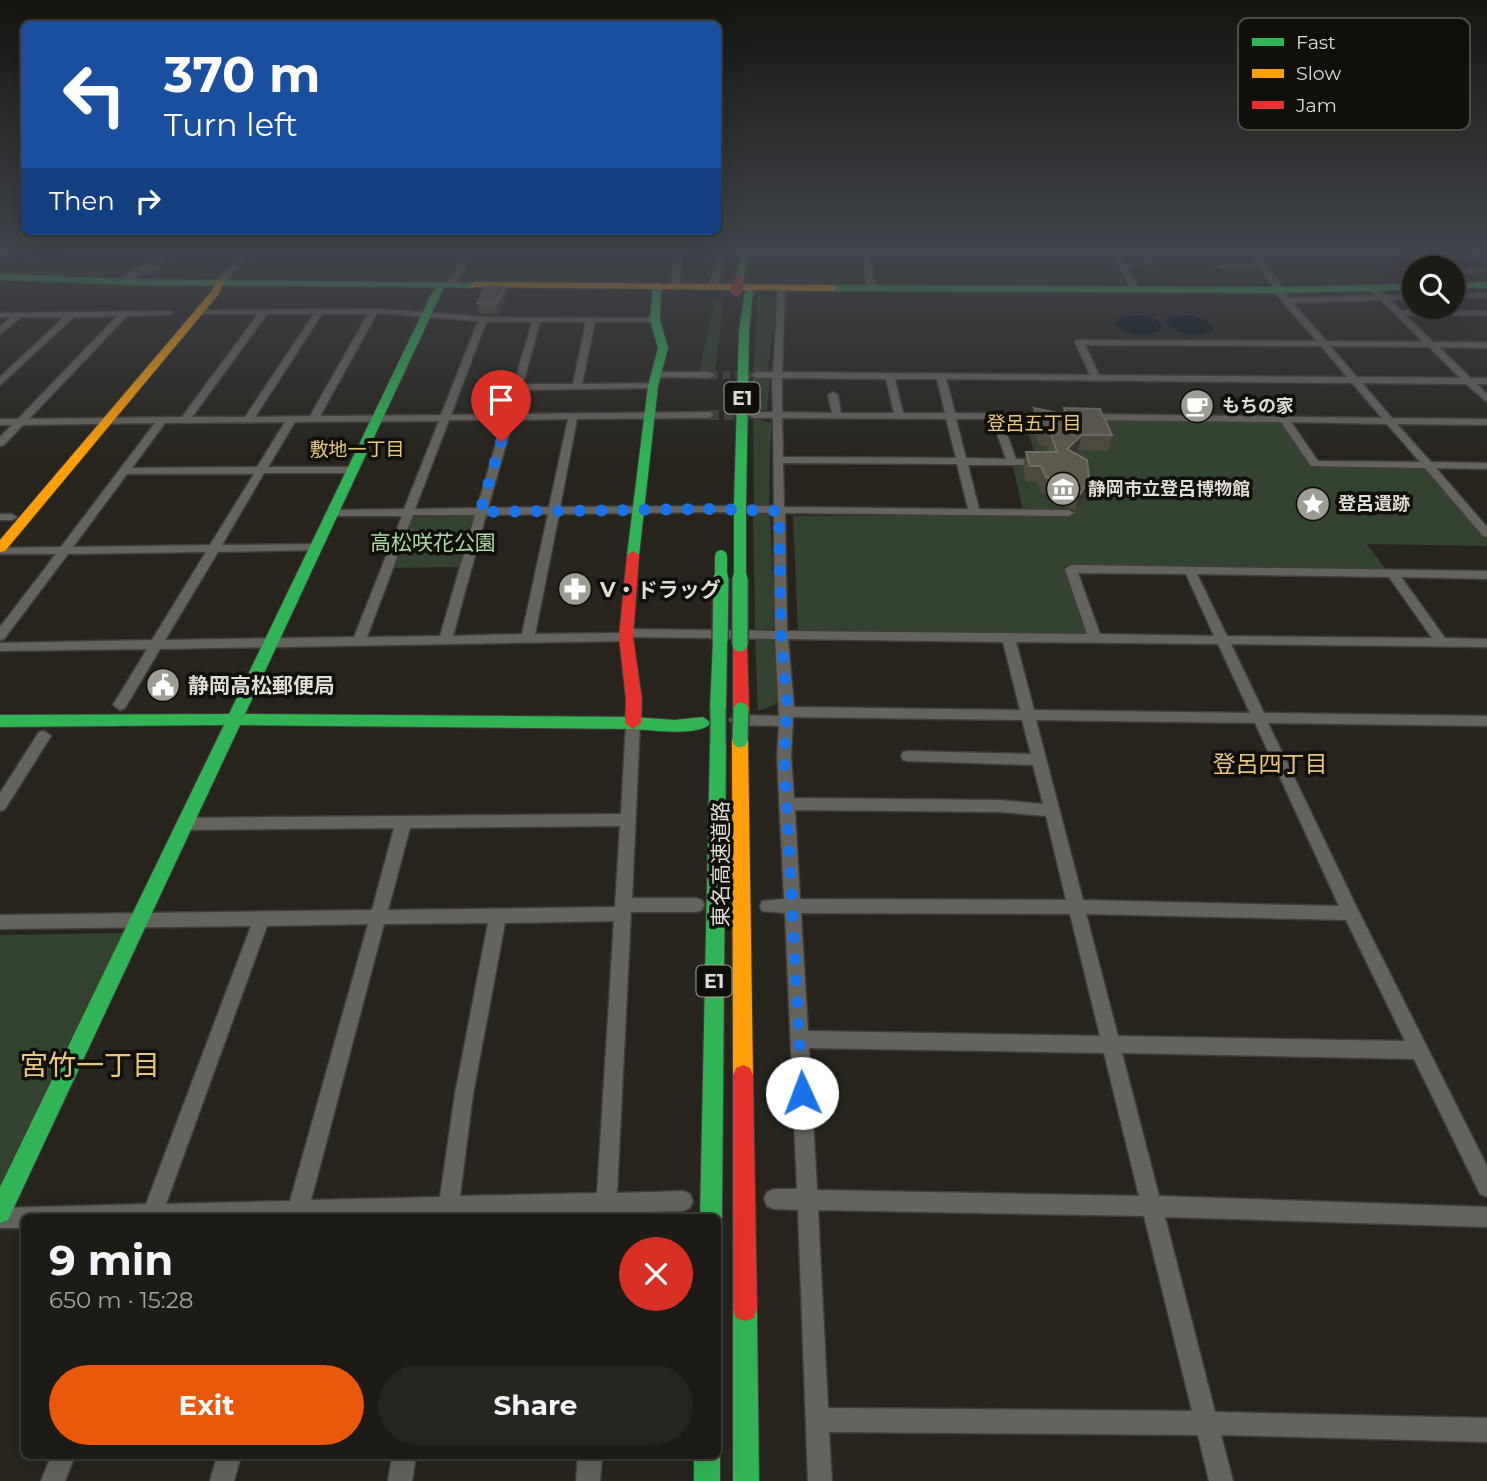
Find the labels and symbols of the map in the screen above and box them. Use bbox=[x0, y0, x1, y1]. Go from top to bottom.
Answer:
legend bbox=[1238, 18, 1470, 130]
text: Fast bbox=[1296, 31, 1336, 54]
text: Slow bbox=[1296, 62, 1341, 85]
text: Jam bbox=[1295, 94, 1337, 117]
pin bbox=[471, 370, 531, 442]
road number: E1 bbox=[724, 382, 760, 414]
cafe icon: もちの家 bbox=[1178, 387, 1216, 425]
place label: もちの家 bbox=[1222, 395, 1294, 417]
district label: 登呂五丁目 bbox=[986, 412, 1082, 435]
district label: 敷地一丁目 bbox=[309, 438, 405, 461]
museum icon: 静岡市立登呂博物館 bbox=[1044, 470, 1082, 508]
place label: 静岡市立登呂博物館 bbox=[1088, 478, 1250, 500]
place icon: 登呂遺跡 bbox=[1294, 485, 1332, 523]
place label: 登呂遺跡 bbox=[1338, 493, 1410, 515]
park label: 高松咲花公園 bbox=[370, 530, 496, 555]
pharmacy icon: V・ドラッグ bbox=[556, 570, 594, 608]
place label: V・ドラッグ bbox=[599, 577, 721, 602]
public building icon: 静岡高松郵便局 bbox=[144, 666, 182, 704]
place label: 静岡高松郵便局 bbox=[188, 673, 335, 698]
district label: 登呂四丁目 bbox=[1213, 750, 1328, 778]
street label: 東名高速道路 bbox=[708, 801, 733, 927]
road number: E1 bbox=[696, 965, 732, 996]
district label: 宮竹一丁目 bbox=[20, 1048, 160, 1082]
position arrow bbox=[765, 1056, 839, 1130]

